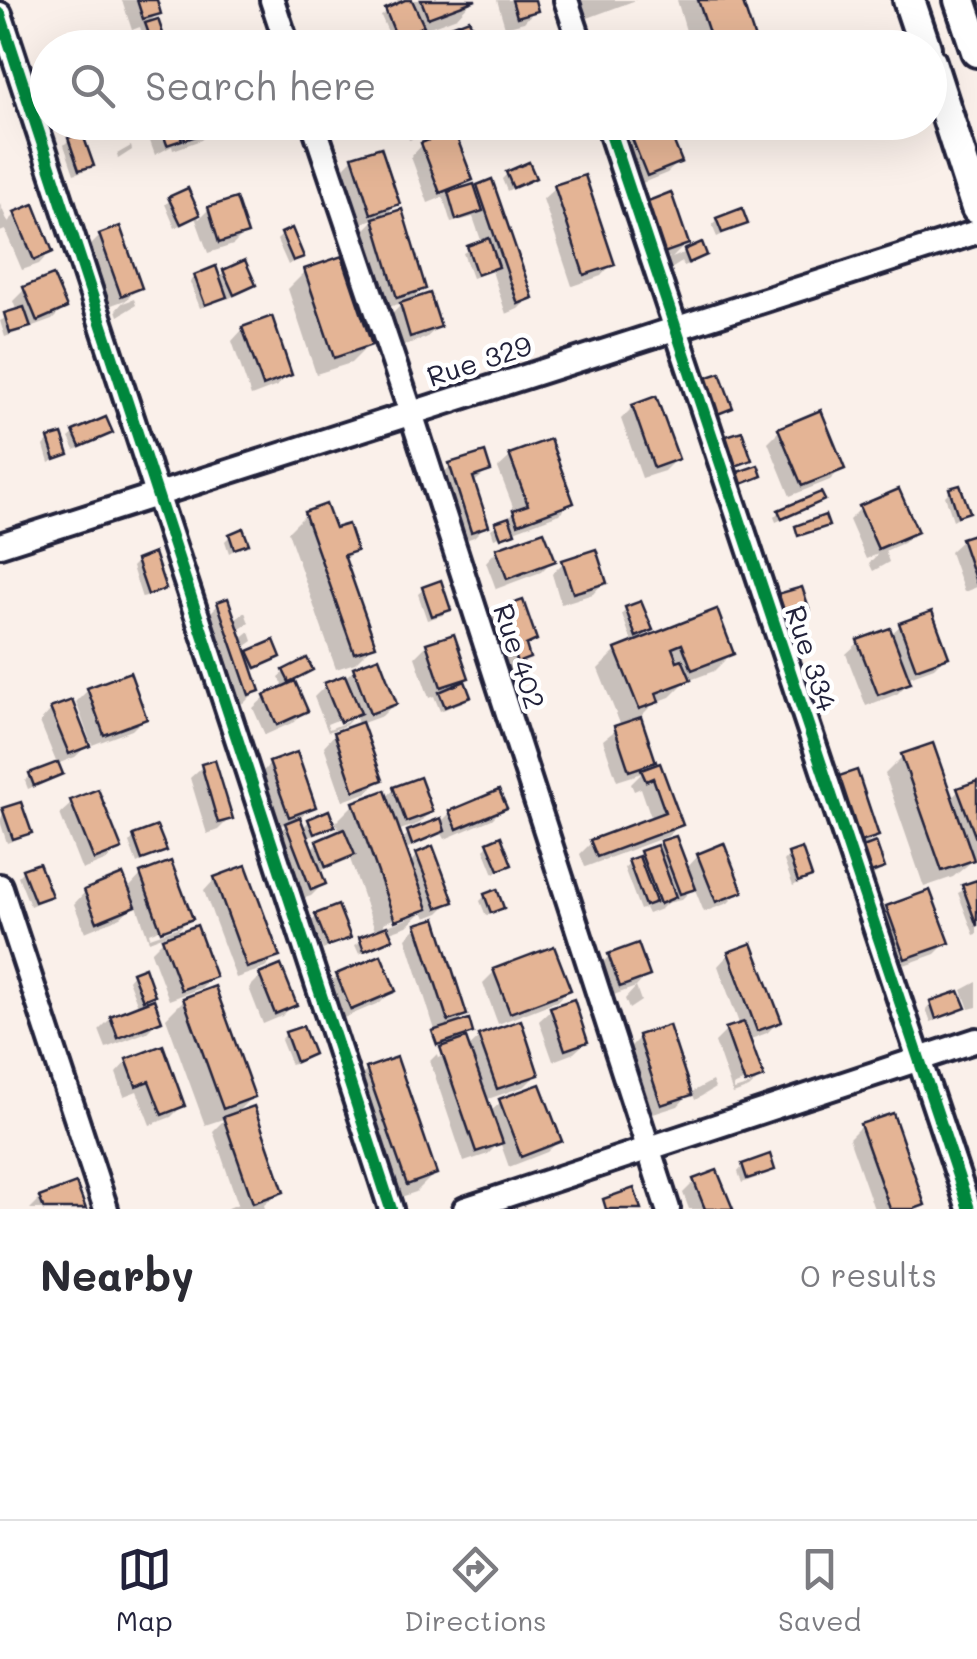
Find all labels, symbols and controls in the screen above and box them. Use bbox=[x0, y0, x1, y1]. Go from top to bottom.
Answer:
search box bbox=[30, 30, 947, 140]
icon: search bbox=[65, 58, 120, 113]
text: Search here bbox=[145, 60, 376, 110]
street label: Rue 329 bbox=[422, 326, 536, 394]
street label: Rue 402 bbox=[486, 599, 554, 713]
street label: Rue 334 bbox=[778, 601, 846, 716]
text: Nearby bbox=[40, 1247, 194, 1302]
text: 0 results bbox=[800, 1253, 937, 1295]
tab: Map bbox=[116, 1542, 173, 1638]
tab: Directions bbox=[404, 1542, 547, 1638]
tab: Saved bbox=[778, 1542, 861, 1638]

